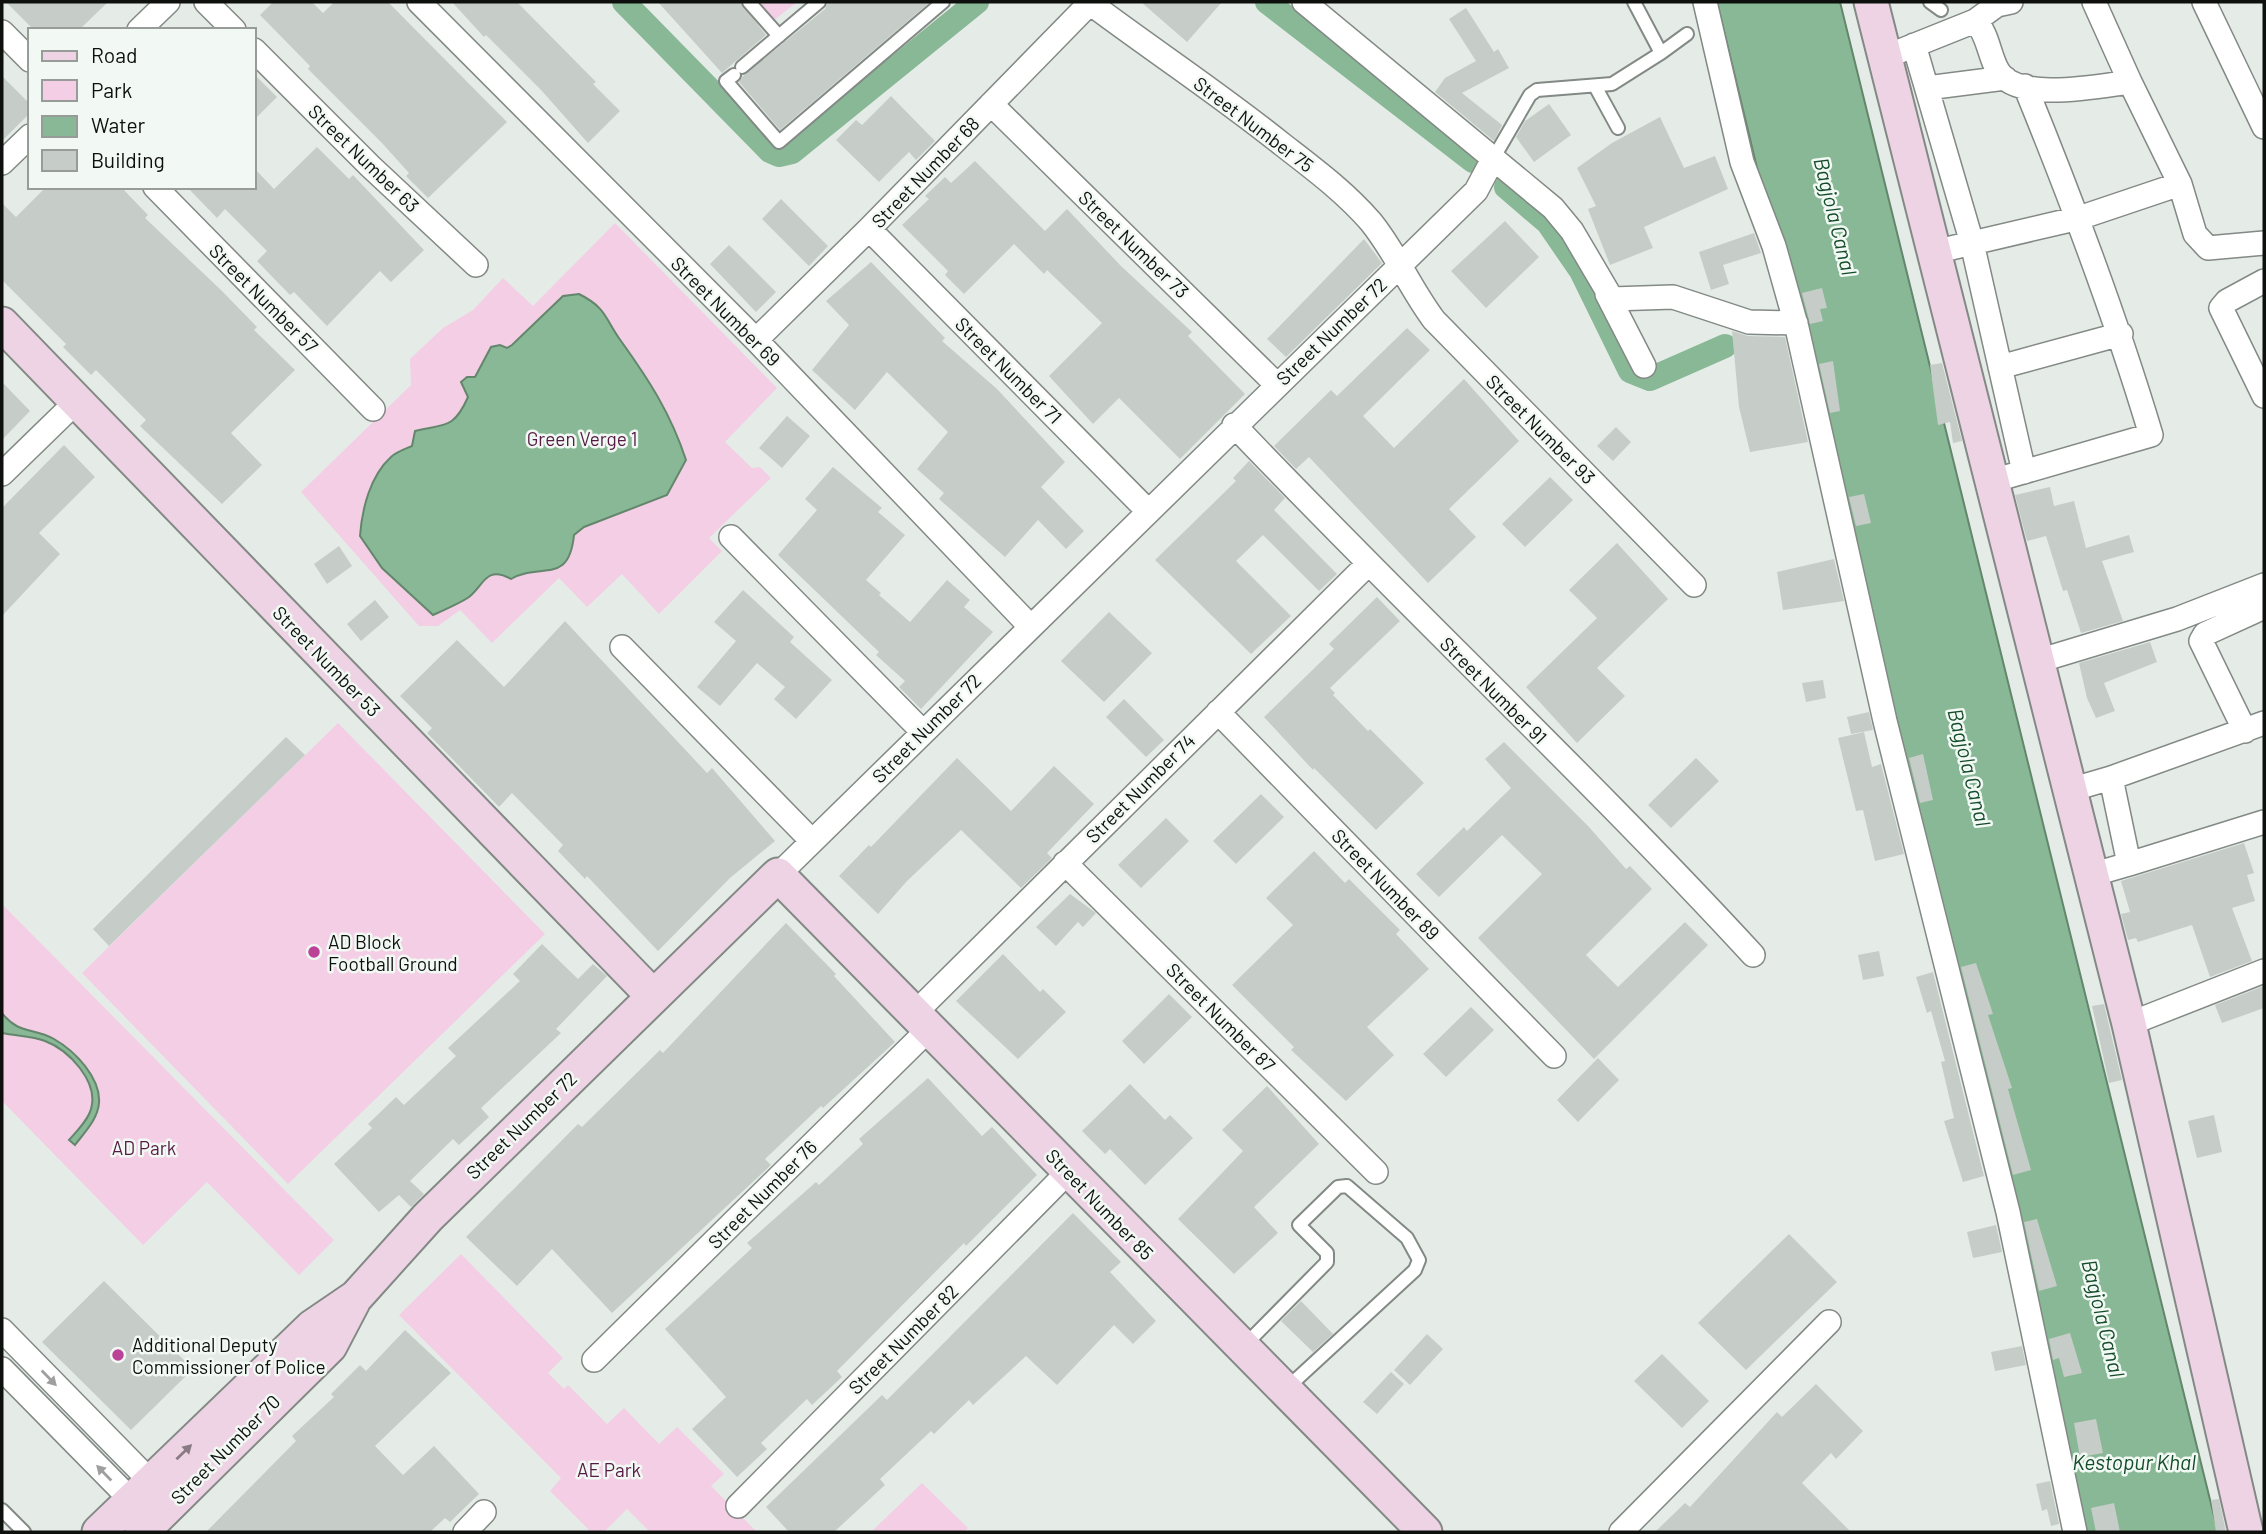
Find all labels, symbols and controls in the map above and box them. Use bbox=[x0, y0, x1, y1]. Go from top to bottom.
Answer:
legend bbox=[28, 28, 256, 189]
text: Road bbox=[91, 42, 137, 67]
street label: Street Number 75 bbox=[1189, 71, 1319, 177]
text: Park bbox=[91, 77, 132, 102]
street label: Street Number 63 bbox=[304, 99, 424, 217]
text: Water bbox=[91, 112, 146, 137]
street label: Street Number 68 bbox=[866, 112, 984, 232]
text: Building bbox=[91, 147, 165, 172]
water label: Bagjola Canal bbox=[1809, 155, 1863, 278]
street label: Street Number 73 bbox=[1074, 186, 1194, 302]
street label: Street Number 57 bbox=[205, 239, 323, 357]
street label: Street Number 69 bbox=[667, 252, 785, 370]
street label: Street Number 72 bbox=[1271, 272, 1391, 390]
street label: Street Number 71 bbox=[951, 312, 1067, 428]
street label: Street Number 93 bbox=[1482, 370, 1600, 488]
park label: Green Verge 1 bbox=[527, 427, 637, 450]
street label: Street Number 53 bbox=[268, 601, 386, 721]
street label: Street Number 91 bbox=[1436, 632, 1552, 748]
street label: Street Number 72 bbox=[867, 669, 985, 787]
water label: Bagjola Canal bbox=[1943, 706, 1997, 829]
street label: Street Number 74 bbox=[1081, 729, 1199, 847]
street label: Street Number 89 bbox=[1327, 824, 1445, 944]
place label: AD Block Football Ground bbox=[328, 930, 458, 975]
marker: AD Block Football Ground bbox=[306, 944, 322, 960]
street label: Street Number 87 bbox=[1162, 958, 1280, 1076]
street label: Street Number 72 bbox=[461, 1066, 581, 1184]
street label: Street Number 76 bbox=[703, 1135, 821, 1253]
park label: AD Park bbox=[112, 1136, 176, 1159]
street label: Street Number 85 bbox=[1041, 1144, 1159, 1264]
water label: Bagjola Canal bbox=[2077, 1257, 2131, 1380]
street label: Street Number 82 bbox=[843, 1279, 963, 1399]
place label: Additional Deputy Commissioner of Police bbox=[132, 1333, 326, 1378]
marker: Additional Deputy Commissioner of Police bbox=[110, 1347, 126, 1363]
one-way arrow bbox=[41, 1370, 58, 1387]
street label: Street Number 70 bbox=[166, 1390, 284, 1508]
one-way arrow bbox=[175, 1445, 192, 1461]
water label: Kestopur Khal bbox=[2072, 1449, 2196, 1474]
park label: AE Park bbox=[577, 1458, 641, 1481]
one-way arrow bbox=[96, 1465, 112, 1481]

